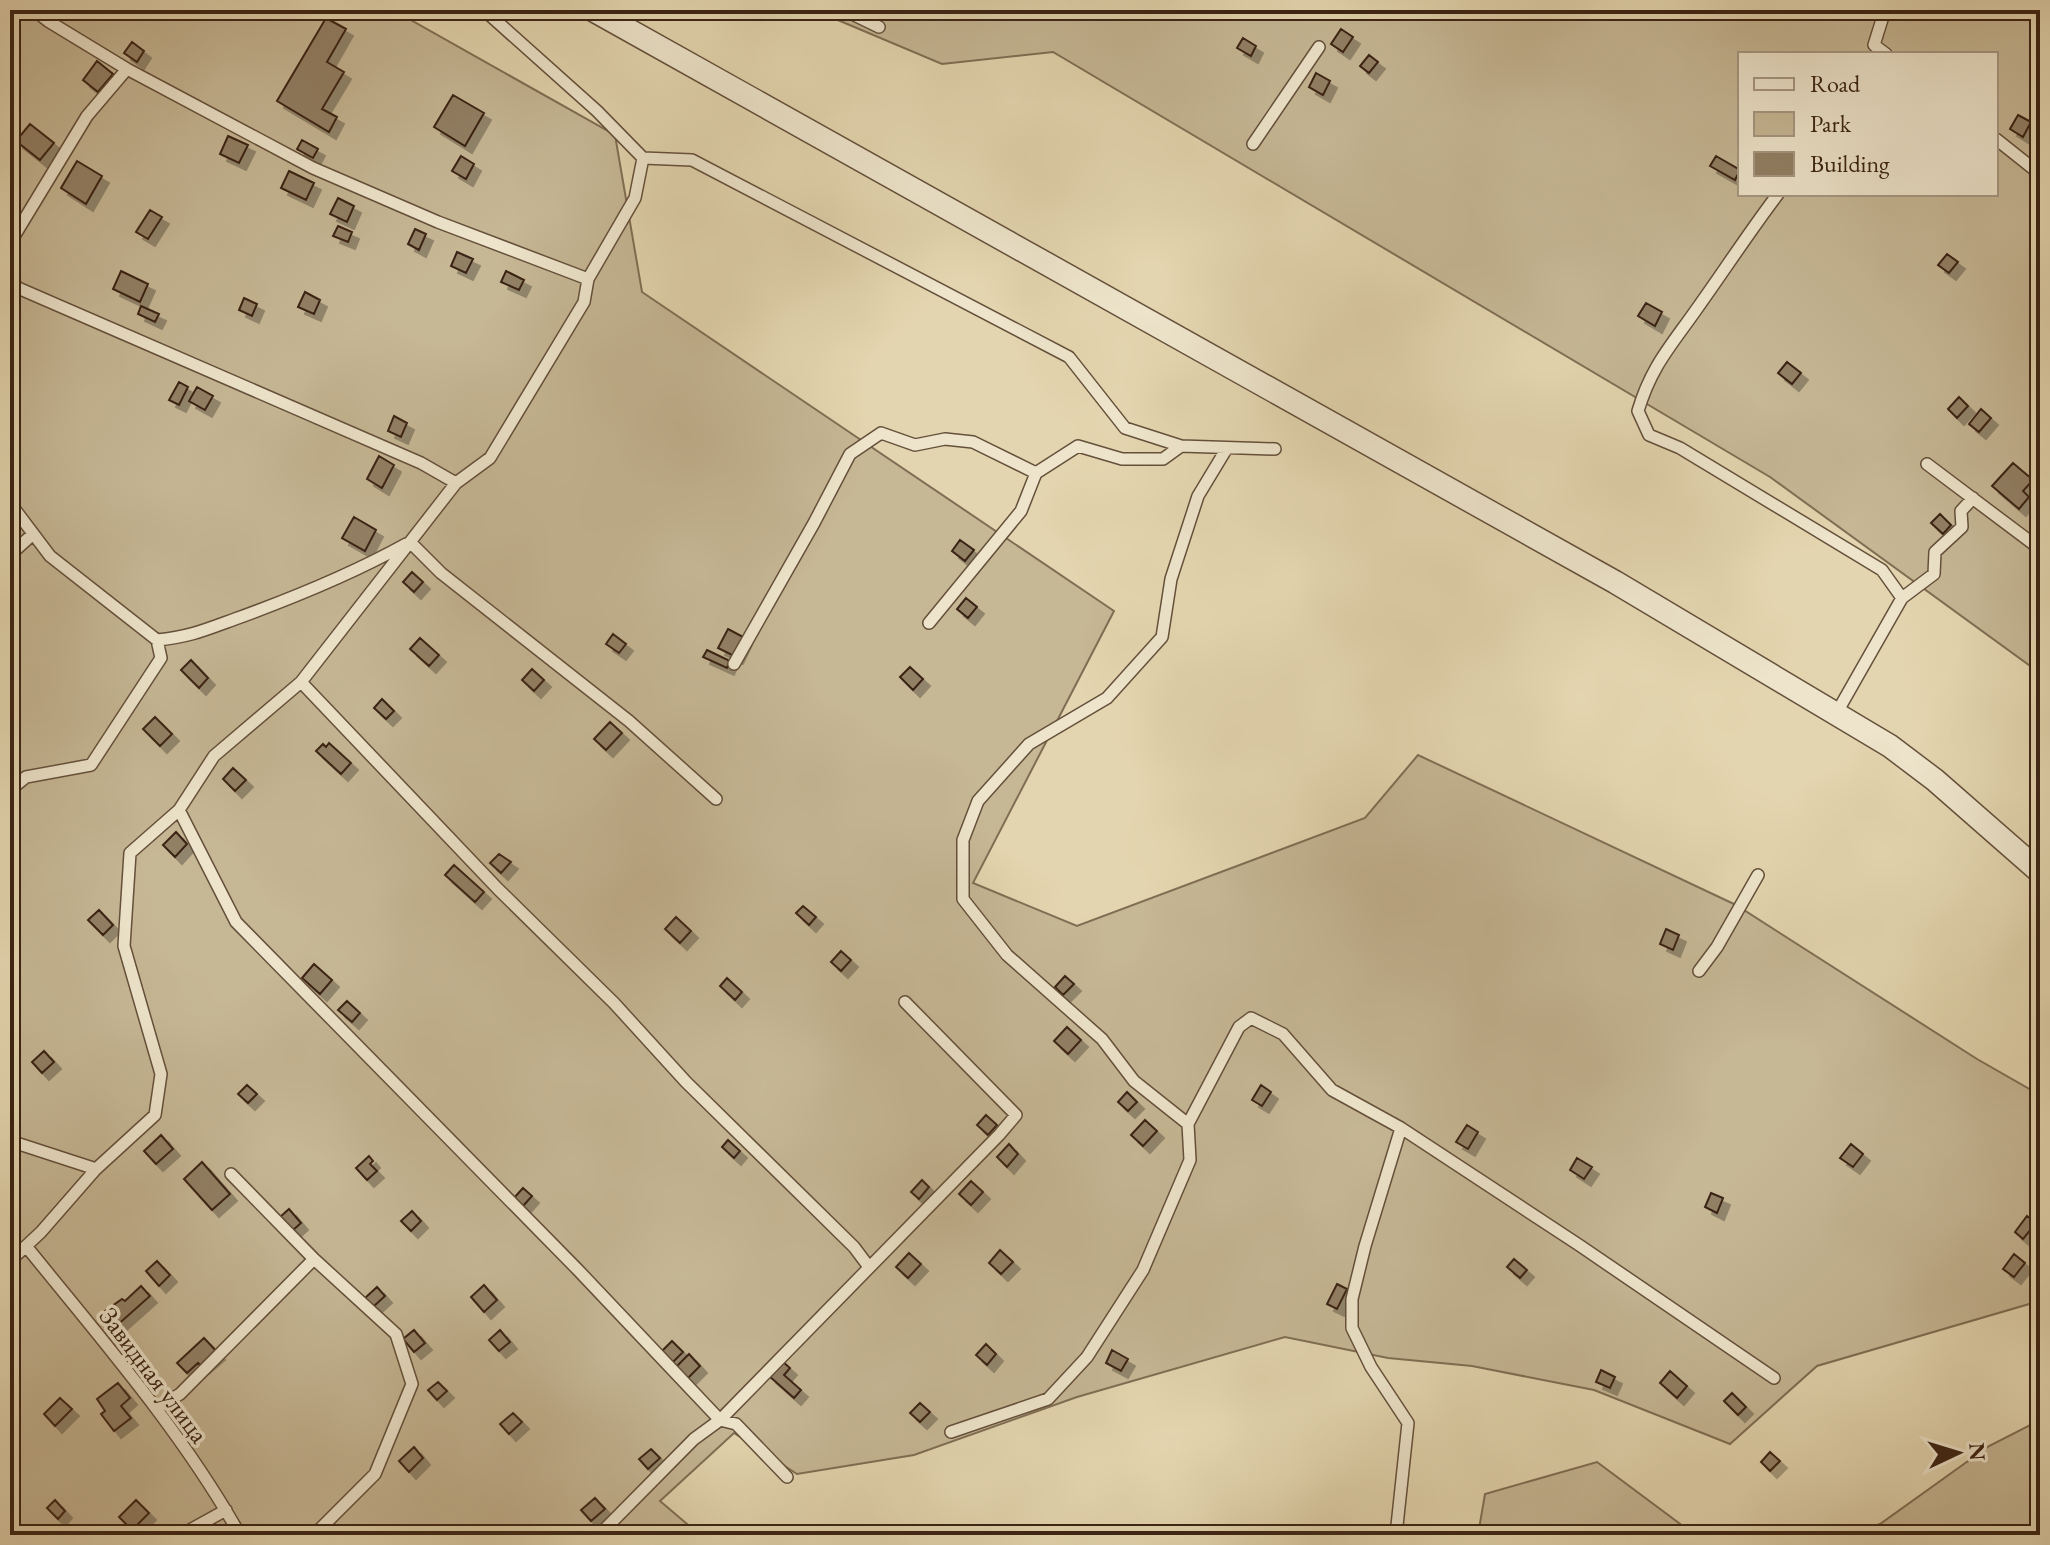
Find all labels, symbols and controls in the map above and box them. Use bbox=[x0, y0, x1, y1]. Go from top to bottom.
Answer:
legend bbox=[1738, 52, 1998, 196]
text: Road bbox=[1810, 68, 1861, 99]
text: Park bbox=[1810, 108, 1852, 139]
text: Building bbox=[1810, 148, 1890, 179]
street label: Завидная улица bbox=[92, 1300, 217, 1450]
north arrow bbox=[1918, 1413, 1998, 1493]
text: N bbox=[1962, 1442, 1993, 1462]

